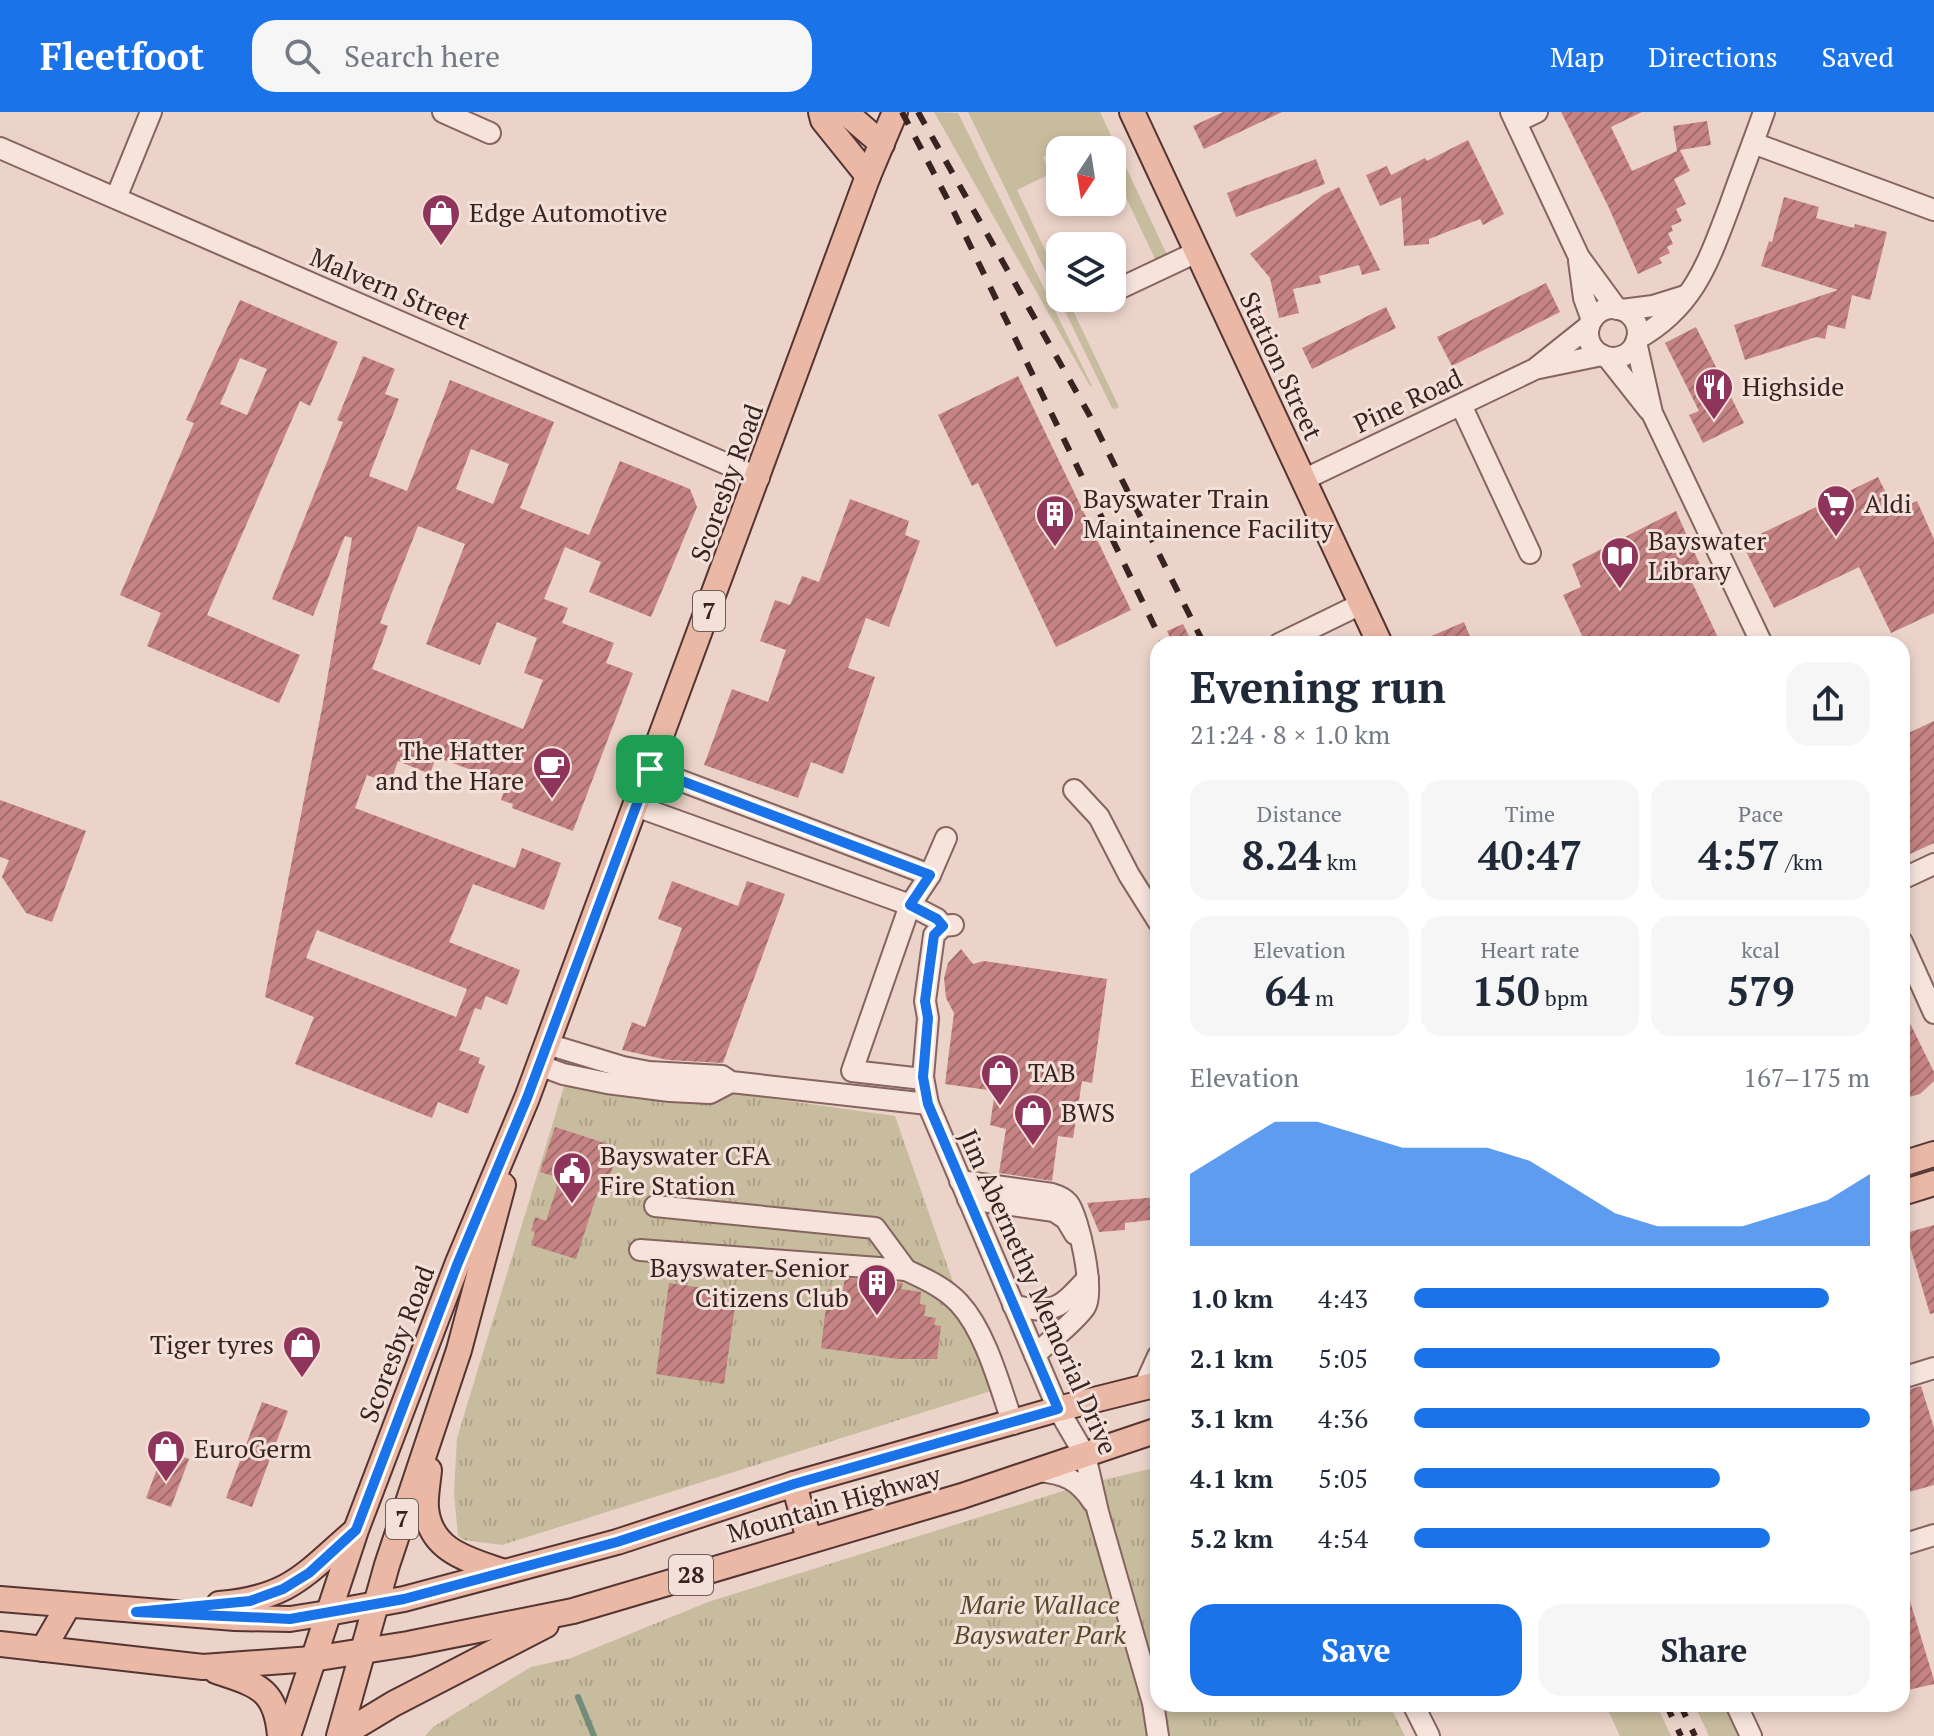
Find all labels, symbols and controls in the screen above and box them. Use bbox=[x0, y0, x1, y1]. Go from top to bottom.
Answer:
search box bbox=[252, 20, 812, 92]
text: Fleetfoot bbox=[40, 31, 204, 81]
icon: search bbox=[280, 34, 324, 78]
text: Search here bbox=[344, 36, 500, 76]
text: Map bbox=[1550, 38, 1604, 75]
text: Directions bbox=[1648, 38, 1778, 75]
text: Saved bbox=[1822, 38, 1894, 75]
north arrow bbox=[1046, 136, 1126, 216]
map controls bbox=[1046, 136, 1126, 312]
shop icon: Edge Automotive bbox=[420, 192, 462, 247]
place label: Edge Automotive bbox=[469, 195, 668, 229]
button: layers bbox=[1046, 232, 1126, 312]
street label: Malvern Street bbox=[305, 239, 476, 337]
street label: Station Street bbox=[1233, 286, 1331, 445]
street label: Pine Road bbox=[1348, 360, 1467, 440]
restaurant icon: Highside bbox=[1693, 366, 1735, 421]
place label: Highside bbox=[1742, 369, 1844, 403]
street label: Scoresby Road bbox=[682, 399, 770, 566]
place label: Bayswater Train Maintainence Facility bbox=[1083, 481, 1334, 545]
supermarket icon: Aldi bbox=[1815, 483, 1857, 538]
place label: Aldi bbox=[1864, 486, 1912, 520]
building icon: Bayswater Train Maintainence Facility bbox=[1034, 493, 1076, 548]
place label: Bayswater Library bbox=[1648, 523, 1766, 587]
library icon: Bayswater Library bbox=[1599, 535, 1641, 590]
road number: 7 bbox=[693, 591, 725, 631]
text: Evening run bbox=[1190, 657, 1446, 716]
button: share bbox=[1786, 662, 1870, 746]
text: 21:24 · 8 × 1.0 km bbox=[1190, 717, 1390, 751]
place label: The Hatter and the Hare bbox=[375, 733, 524, 797]
pin bbox=[616, 735, 684, 803]
cafe icon: The Hatter and the Hare bbox=[531, 745, 573, 800]
icon: arrive bbox=[628, 747, 672, 791]
text: Distance bbox=[1257, 799, 1342, 828]
text: Time bbox=[1505, 799, 1555, 828]
text: Pace bbox=[1738, 799, 1783, 828]
text: 8.24 bbox=[1242, 828, 1321, 881]
text: 40:47 bbox=[1478, 828, 1582, 881]
text: 4:57 bbox=[1698, 828, 1780, 881]
text: km bbox=[1321, 847, 1357, 876]
text: /km bbox=[1780, 847, 1823, 876]
text: Elevation bbox=[1253, 935, 1346, 964]
text: Heart rate bbox=[1481, 935, 1579, 964]
text: kcal bbox=[1741, 935, 1780, 964]
text: 64 bbox=[1265, 964, 1310, 1017]
text: 150 bbox=[1472, 964, 1540, 1017]
text: 579 bbox=[1727, 964, 1795, 1017]
text: m bbox=[1310, 983, 1334, 1012]
text: bpm bbox=[1540, 983, 1588, 1012]
shop icon: TAB bbox=[979, 1052, 1021, 1107]
place label: TAB bbox=[1028, 1055, 1076, 1089]
text: Elevation bbox=[1190, 1060, 1299, 1094]
text: 167–175 m bbox=[1743, 1060, 1870, 1094]
shop icon: BWS bbox=[1012, 1092, 1054, 1147]
place label: BWS bbox=[1061, 1095, 1115, 1129]
street label: Jim Abernethy Memorial Drive bbox=[952, 1124, 1126, 1459]
place label: Bayswater CFA Fire Station bbox=[600, 1138, 772, 1202]
public building icon: Bayswater CFA Fire Station bbox=[551, 1150, 593, 1205]
place label: Bayswater Senior Citizens Club bbox=[650, 1250, 849, 1314]
street label: Scoresby Road bbox=[351, 1260, 442, 1427]
building icon: Bayswater Senior Citizens Club bbox=[856, 1262, 898, 1317]
text: 1.0 km bbox=[1190, 1281, 1273, 1315]
text: 4:43 bbox=[1318, 1281, 1368, 1315]
shop icon: Tiger tyres bbox=[281, 1324, 323, 1379]
place label: Tiger tyres bbox=[150, 1327, 274, 1361]
text: 2.1 km bbox=[1190, 1341, 1273, 1375]
text: 5:05 bbox=[1318, 1341, 1368, 1375]
text: 3.1 km bbox=[1190, 1401, 1273, 1435]
text: 4:36 bbox=[1318, 1401, 1368, 1435]
shop icon: EuroGerm bbox=[145, 1428, 187, 1483]
place label: EuroGerm bbox=[194, 1431, 312, 1465]
street label: Mountain Highway bbox=[723, 1456, 945, 1550]
text: 4.1 km bbox=[1190, 1461, 1273, 1495]
text: 5:05 bbox=[1318, 1461, 1368, 1495]
road number: 7 bbox=[386, 1499, 418, 1539]
text: 5.2 km bbox=[1190, 1521, 1273, 1555]
text: 4:54 bbox=[1318, 1521, 1368, 1555]
road number: 28 bbox=[669, 1555, 713, 1595]
park label: Marie Wallace Bayswater Park bbox=[953, 1587, 1127, 1651]
button: Save bbox=[1190, 1604, 1522, 1696]
button: Share bbox=[1538, 1604, 1870, 1696]

